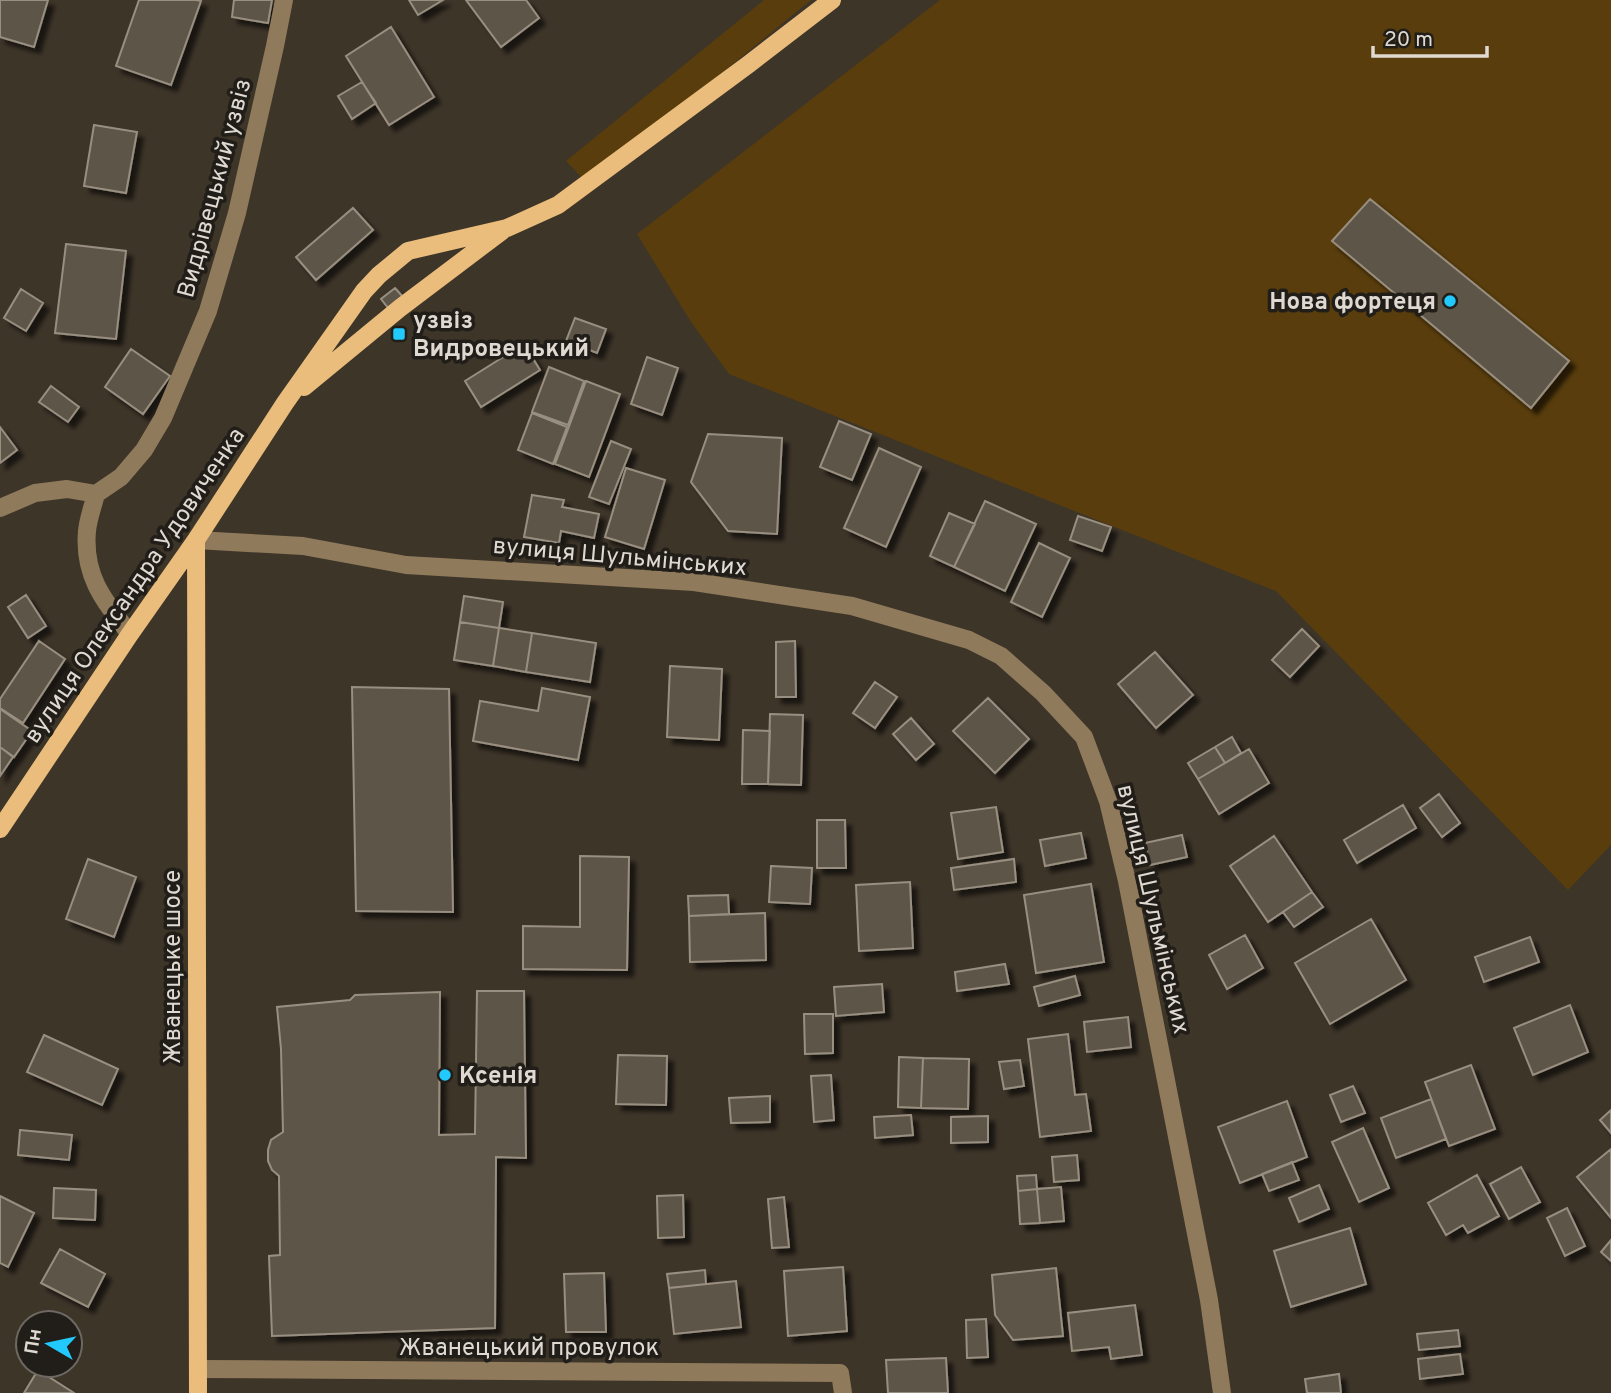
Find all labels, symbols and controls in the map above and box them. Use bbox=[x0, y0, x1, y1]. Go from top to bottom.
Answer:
scale bar bbox=[1373, 14, 1487, 58]
text: 20 m bbox=[1384, 27, 1433, 54]
street label: Видрівецький узвіз bbox=[172, 76, 260, 301]
place label: Нова фортеця bbox=[1269, 288, 1436, 318]
marker: Нова фортеця bbox=[1442, 293, 1458, 309]
place label: узвіз Видровецький bbox=[413, 307, 589, 365]
marker: узвіз Видровецький bbox=[391, 326, 407, 342]
street label: вулиця Олександра Удовиченка bbox=[19, 422, 253, 750]
street label: вулиця Шульмінських bbox=[492, 532, 748, 584]
street label: вулиця Шульмінських bbox=[1109, 782, 1195, 1037]
street label: Жванецьке шосе bbox=[159, 870, 189, 1064]
place label: Ксенія bbox=[459, 1062, 537, 1092]
marker: Ксенія bbox=[437, 1067, 453, 1083]
north arrow bbox=[14, 1309, 84, 1379]
text: Пн bbox=[20, 1327, 48, 1356]
street label: Жванецький провулок bbox=[399, 1334, 659, 1364]

